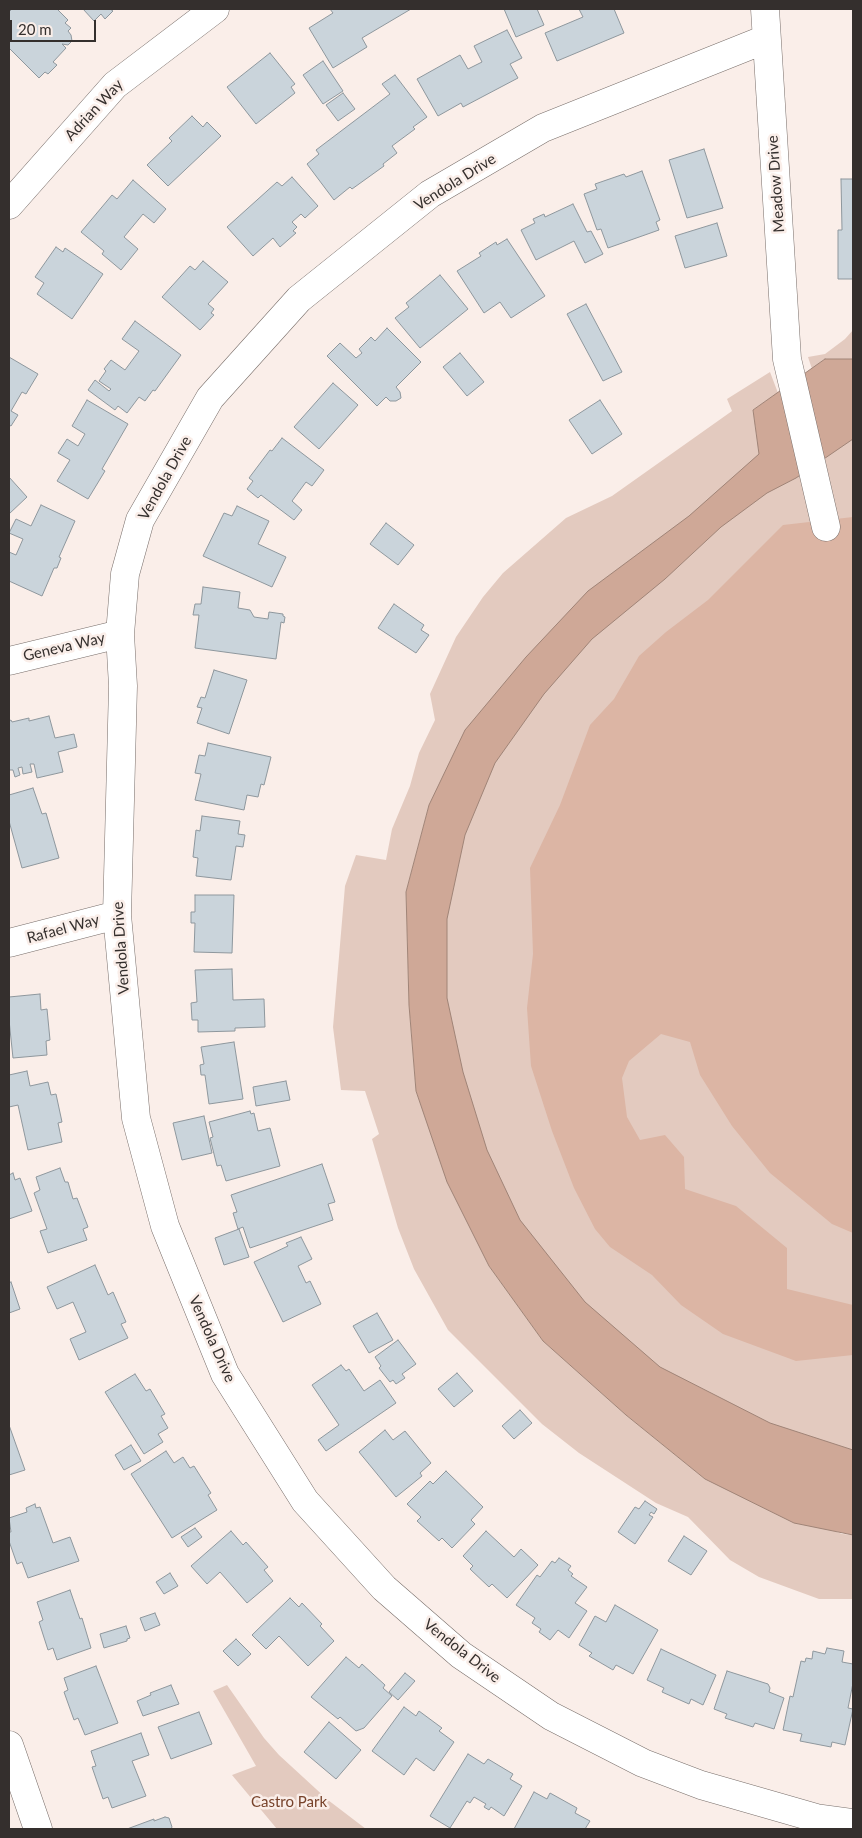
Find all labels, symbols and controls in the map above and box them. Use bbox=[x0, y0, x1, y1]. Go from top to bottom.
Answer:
scale bar bbox=[12, 10, 99, 42]
text: 20 m bbox=[18, 20, 52, 38]
street label: Adrian Way bbox=[61, 76, 127, 144]
street label: Meadow Drive bbox=[764, 135, 788, 233]
street label: Vendola Drive bbox=[411, 150, 499, 214]
street label: Vendola Drive bbox=[135, 433, 195, 523]
street label: Geneva Way bbox=[21, 629, 107, 665]
street label: Vendola Drive bbox=[109, 901, 133, 995]
street label: Rafael Way bbox=[25, 911, 101, 947]
street label: Vendola Drive bbox=[185, 1293, 239, 1385]
street label: Vendola Drive bbox=[420, 1615, 504, 1687]
park label: Castro Park bbox=[251, 1793, 327, 1811]

